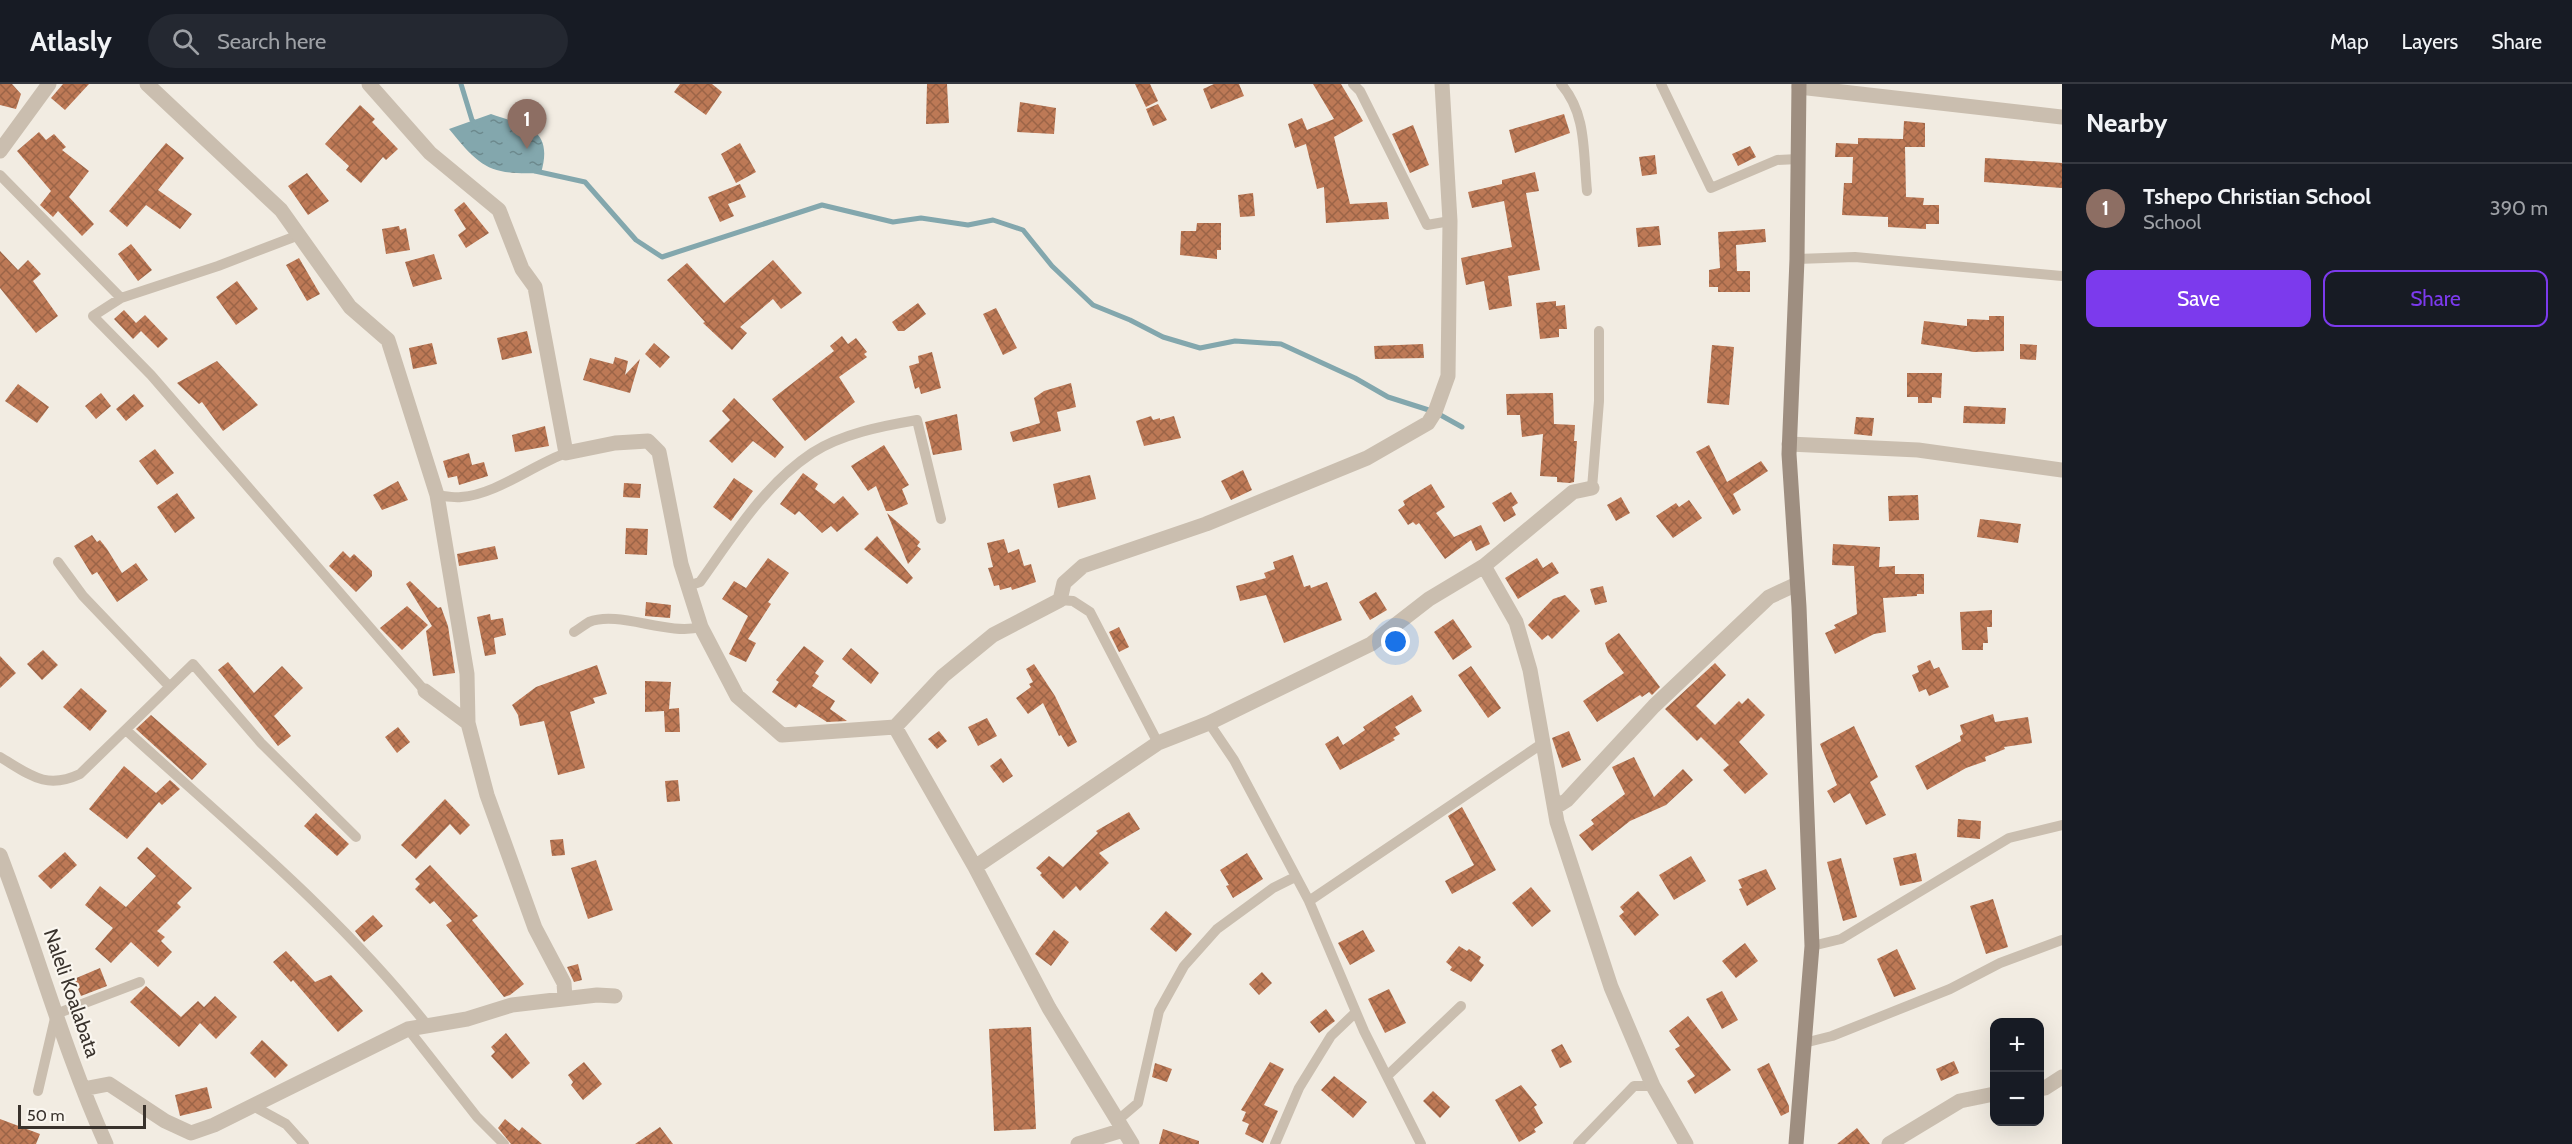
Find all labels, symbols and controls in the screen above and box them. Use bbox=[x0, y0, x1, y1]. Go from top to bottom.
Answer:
search box bbox=[148, 14, 568, 68]
text: Atlasly bbox=[30, 24, 112, 58]
icon: search bbox=[169, 25, 202, 58]
text: Search here bbox=[217, 28, 326, 55]
text: Map bbox=[2330, 29, 2369, 54]
text: Layers bbox=[2402, 29, 2458, 54]
text: Share bbox=[2491, 29, 2542, 54]
pin: 1 bbox=[508, 100, 546, 149]
text: Nearby bbox=[2086, 107, 2167, 139]
text: Tshepo Christian School bbox=[2143, 183, 2371, 210]
text: 1 bbox=[2102, 196, 2109, 220]
text: 390 m bbox=[2490, 196, 2548, 220]
text: School bbox=[2143, 210, 2201, 234]
button: Save bbox=[2086, 270, 2311, 327]
button: Share bbox=[2323, 270, 2548, 327]
your location bbox=[1381, 627, 1410, 656]
street label: Naleli Koalabata bbox=[39, 926, 105, 1061]
map controls bbox=[1990, 1018, 2044, 1126]
button: + bbox=[1990, 1018, 2044, 1072]
button: − bbox=[1990, 1072, 2044, 1126]
scale bar bbox=[18, 1102, 146, 1130]
text: 50 m bbox=[27, 1106, 64, 1125]

